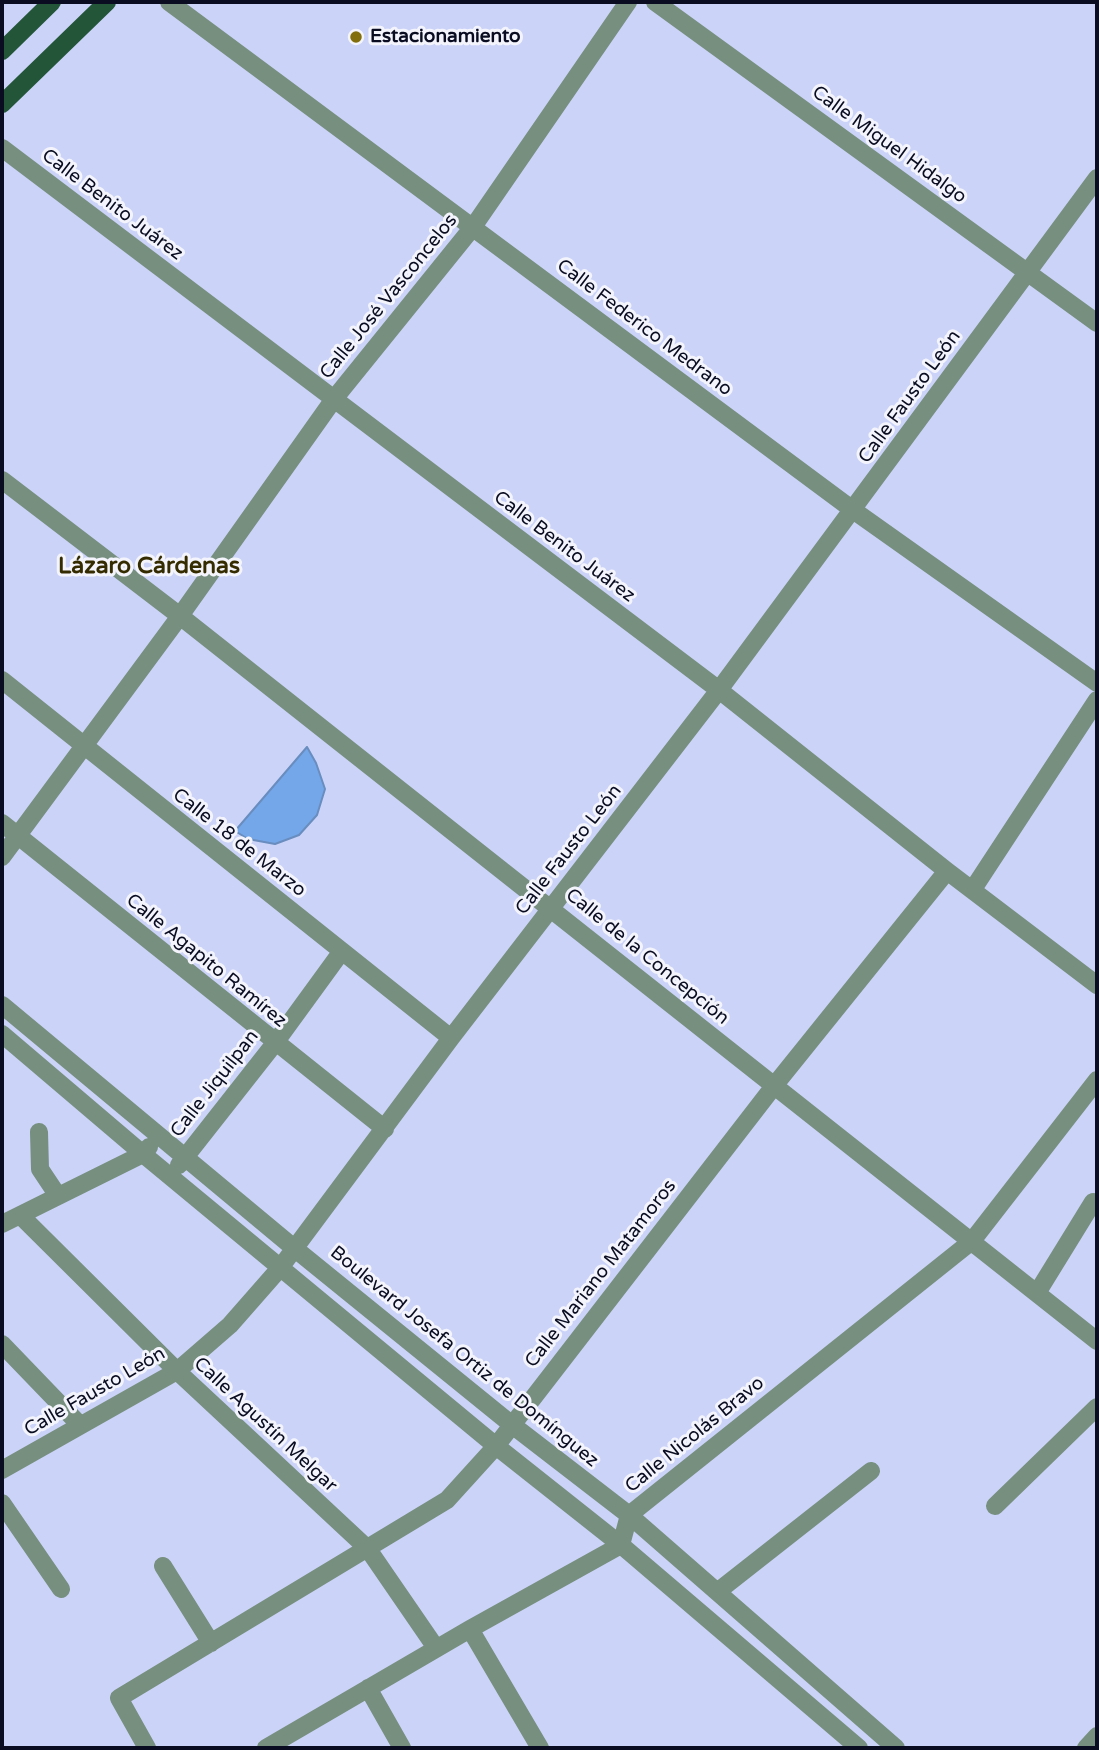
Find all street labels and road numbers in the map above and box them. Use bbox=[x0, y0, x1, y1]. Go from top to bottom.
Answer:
street label: Calle Miguel Hidalgo bbox=[807, 81, 971, 209]
street label: Calle Benito Juárez bbox=[37, 144, 187, 266]
street label: Calle José Vasconcelos bbox=[315, 210, 463, 384]
street label: Calle Federico Medrano bbox=[552, 255, 736, 401]
street label: Calle Fausto León bbox=[854, 326, 966, 468]
street label: Calle Benito Juárez bbox=[489, 486, 639, 608]
street label: Calle Fausto León bbox=[511, 780, 627, 920]
street label: Calle 18 de Marzo bbox=[168, 784, 310, 902]
street label: Calle de la Concepción bbox=[561, 884, 733, 1030]
street label: Calle Agapito Ramírez bbox=[121, 889, 291, 1033]
street label: Calle Jiquilpan bbox=[166, 1026, 264, 1142]
street label: Calle Mariano Matamoros bbox=[521, 1175, 681, 1373]
street label: Boulevard Josefa Ortiz de Domínguez bbox=[325, 1242, 603, 1472]
street label: Calle Fausto León bbox=[21, 1342, 169, 1442]
street label: Calle Agustín Melgar bbox=[189, 1353, 341, 1497]
street label: Calle Nicolás Bravo bbox=[621, 1372, 769, 1498]

